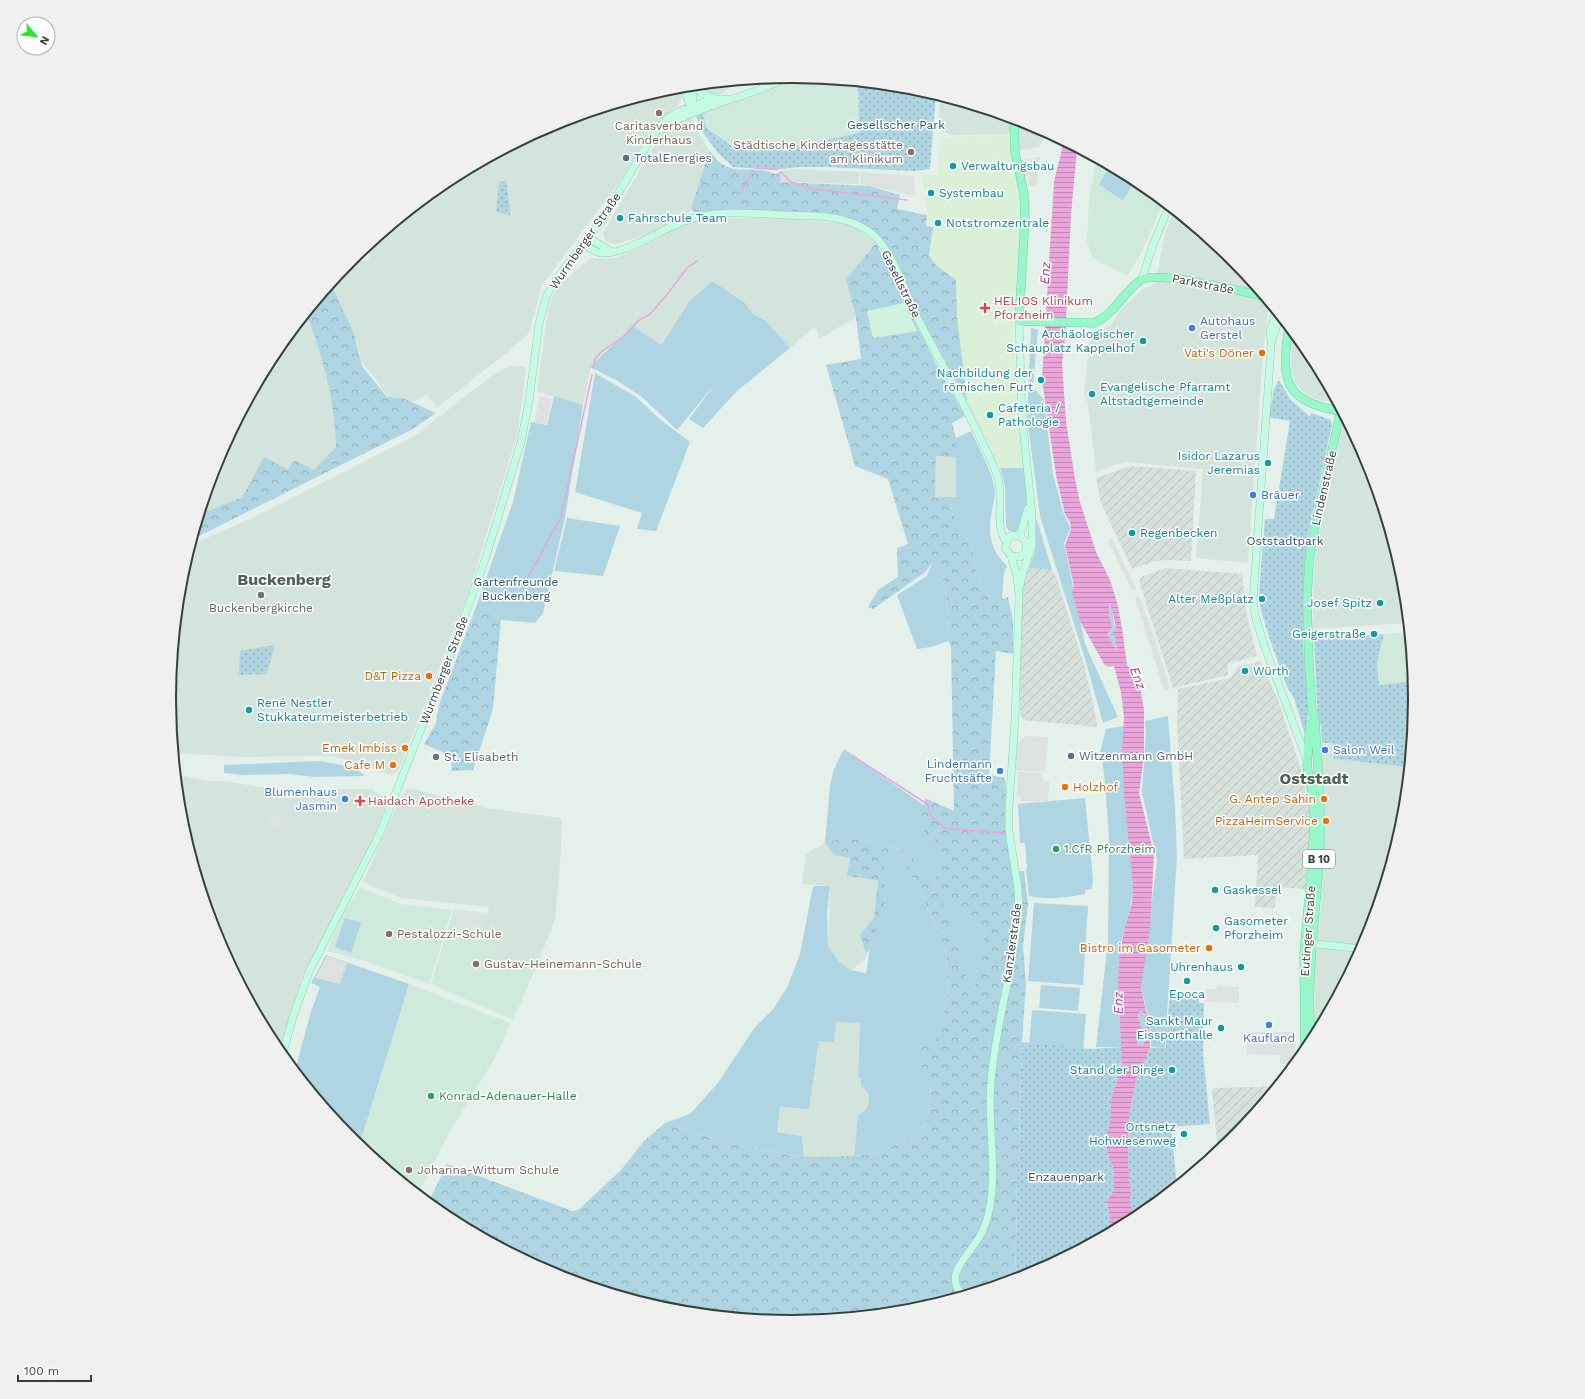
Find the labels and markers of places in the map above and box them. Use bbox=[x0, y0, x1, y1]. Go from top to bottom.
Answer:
marker: Caritasverband Kinderhaus bbox=[654, 108, 664, 118]
place label: Caritasverband Kinderhaus bbox=[615, 119, 703, 147]
place label: Städtische Kindertagesstätte am Klinikum bbox=[733, 138, 903, 166]
marker: Städtische Kindertagesstätte am Klinikum bbox=[906, 147, 916, 157]
place label: TotalEnergies bbox=[634, 151, 712, 165]
marker: TotalEnergies bbox=[621, 153, 631, 163]
place label: Verwaltungsbau bbox=[961, 159, 1054, 173]
marker: Verwaltungsbau bbox=[948, 161, 958, 171]
place label: Systembau bbox=[939, 186, 1004, 200]
marker: Systembau bbox=[926, 188, 936, 198]
place label: Fahrschule Team bbox=[628, 211, 727, 225]
marker: Fahrschule Team bbox=[615, 213, 625, 223]
place label: Notstromzentrale bbox=[946, 216, 1049, 230]
marker: Notstromzentrale bbox=[933, 218, 943, 228]
place label: HELIOS Klinikum Pforzheim bbox=[994, 294, 1093, 322]
marker: HELIOS Klinikum Pforzheim bbox=[979, 302, 991, 314]
place label: Autohaus Gerstel bbox=[1200, 314, 1255, 342]
marker: Autohaus Gerstel bbox=[1187, 323, 1197, 333]
place label: Archäologischer Schauplatz Kappelhof bbox=[1006, 327, 1135, 355]
marker: Archäologischer Schauplatz Kappelhof bbox=[1138, 336, 1148, 346]
place label: Vati's Döner bbox=[1184, 346, 1254, 360]
marker: Vati's Döner bbox=[1257, 348, 1267, 358]
place label: Nachbildung der römischen Furt bbox=[937, 366, 1033, 394]
marker: Nachbildung der römischen Furt bbox=[1036, 375, 1046, 385]
place label: Evangelische Pfarramt Altstadtgemeinde bbox=[1100, 380, 1231, 408]
marker: Evangelische Pfarramt Altstadtgemeinde bbox=[1087, 389, 1097, 399]
place label: Cafeteria / Pathologie bbox=[998, 401, 1060, 429]
marker: Cafeteria / Pathologie bbox=[985, 410, 995, 420]
place label: Isidor Lazarus Jeremias bbox=[1178, 449, 1260, 477]
marker: Isidor Lazarus Jeremias bbox=[1263, 458, 1273, 468]
place label: Bräuer bbox=[1261, 488, 1300, 502]
marker: Bräuer bbox=[1248, 490, 1258, 500]
place label: Regenbecken bbox=[1140, 526, 1218, 540]
marker: Regenbecken bbox=[1127, 528, 1137, 538]
marker: Buckenbergkirche bbox=[256, 590, 266, 600]
place label: Alter Meßplatz bbox=[1168, 592, 1254, 606]
marker: Alter Meßplatz bbox=[1257, 594, 1267, 604]
place label: Josef Spitz bbox=[1307, 596, 1372, 610]
marker: Josef Spitz bbox=[1375, 598, 1385, 608]
place label: Buckenbergkirche bbox=[209, 601, 313, 615]
place label: Geigerstraße bbox=[1292, 627, 1366, 641]
marker: Geigerstraße bbox=[1369, 629, 1379, 639]
place label: Würth bbox=[1253, 664, 1289, 678]
marker: Würth bbox=[1240, 666, 1250, 676]
place label: D&T Pizza bbox=[365, 669, 421, 683]
marker: D&T Pizza bbox=[424, 671, 434, 681]
place label: René Nestler Stukkateurmeisterbetrieb bbox=[257, 696, 408, 724]
marker: René Nestler Stukkateurmeisterbetrieb bbox=[244, 705, 254, 715]
place label: Emek Imbiss bbox=[322, 741, 397, 755]
marker: Emek Imbiss bbox=[400, 743, 410, 753]
place label: Salon Weil bbox=[1333, 743, 1395, 757]
marker: Salon Weil bbox=[1320, 745, 1330, 755]
place label: Witzenmann GmbH bbox=[1079, 749, 1193, 763]
place label: St. Elisabeth bbox=[444, 750, 518, 764]
marker: Witzenmann GmbH bbox=[1066, 751, 1076, 761]
marker: St. Elisabeth bbox=[431, 752, 441, 762]
place label: Lindemann Fruchtsäfte bbox=[925, 757, 992, 785]
place label: Cafe M bbox=[344, 758, 385, 772]
marker: Cafe M bbox=[388, 760, 398, 770]
marker: Lindemann Fruchtsäfte bbox=[995, 766, 1005, 776]
place label: Holzhof bbox=[1073, 780, 1119, 794]
marker: Holzhof bbox=[1060, 782, 1070, 792]
place label: Blumenhaus Jasmin bbox=[264, 785, 337, 813]
place label: G. Antep Sahin bbox=[1229, 792, 1316, 806]
marker: Blumenhaus Jasmin bbox=[340, 794, 350, 804]
place label: Haidach Apotheke bbox=[368, 794, 474, 808]
marker: G. Antep Sahin bbox=[1319, 794, 1329, 804]
marker: Haidach Apotheke bbox=[355, 796, 365, 806]
place label: PizzaHeimService bbox=[1215, 814, 1318, 828]
marker: PizzaHeimService bbox=[1321, 816, 1331, 826]
place label: 1.CfR Pforzheim bbox=[1064, 842, 1156, 856]
marker: 1.CfR Pforzheim bbox=[1051, 844, 1061, 854]
place label: Gaskessel bbox=[1223, 883, 1282, 897]
marker: Gaskessel bbox=[1210, 885, 1220, 895]
place label: Gasometer Pforzheim bbox=[1224, 914, 1288, 942]
marker: Gasometer Pforzheim bbox=[1211, 923, 1221, 933]
place label: Pestalozzi-Schule bbox=[397, 927, 502, 941]
marker: Pestalozzi-Schule bbox=[384, 929, 394, 939]
place label: Bistro im Gasometer bbox=[1080, 941, 1201, 955]
marker: Bistro im Gasometer bbox=[1204, 943, 1214, 953]
place label: Gustav-Heinemann-Schule bbox=[484, 957, 642, 971]
marker: Gustav-Heinemann-Schule bbox=[471, 959, 481, 969]
place label: Uhrenhaus bbox=[1170, 960, 1233, 974]
marker: Uhrenhaus bbox=[1236, 962, 1246, 972]
marker: Epoca bbox=[1182, 976, 1192, 986]
place label: Epoca bbox=[1169, 987, 1205, 1001]
place label: Sankt Maur Eissporthalle bbox=[1137, 1014, 1213, 1042]
marker: Kaufland bbox=[1264, 1020, 1274, 1030]
marker: Sankt Maur Eissporthalle bbox=[1216, 1023, 1226, 1033]
place label: Kaufland bbox=[1243, 1031, 1295, 1045]
place label: Stand der Dinge bbox=[1070, 1063, 1164, 1077]
marker: Stand der Dinge bbox=[1167, 1065, 1177, 1075]
place label: Konrad-Adenauer-Halle bbox=[439, 1089, 577, 1103]
marker: Konrad-Adenauer-Halle bbox=[426, 1091, 436, 1101]
place label: Ortsnetz Hohwiesenweg bbox=[1089, 1120, 1177, 1148]
marker: Ortsnetz Hohwiesenweg bbox=[1179, 1129, 1189, 1139]
place label: Johanna-Wittum Schule bbox=[417, 1163, 559, 1177]
marker: Johanna-Wittum Schule bbox=[404, 1165, 414, 1175]

